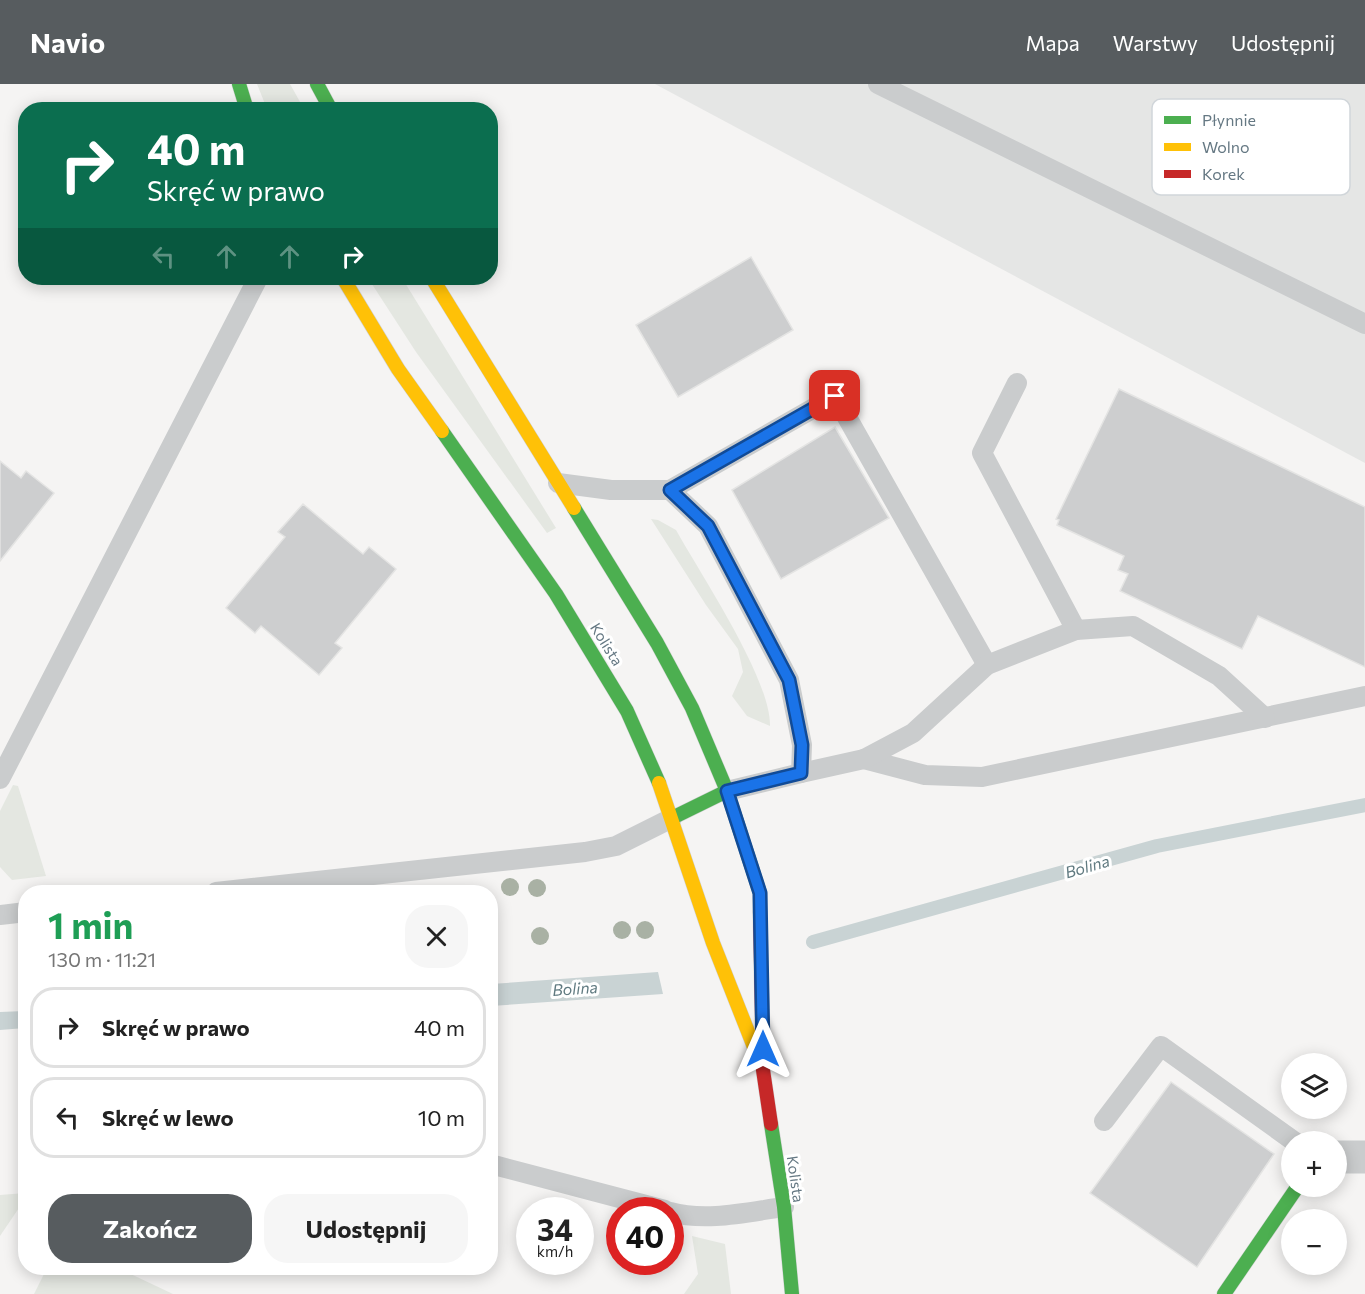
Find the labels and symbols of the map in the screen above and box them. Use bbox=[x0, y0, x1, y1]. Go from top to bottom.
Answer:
legend bbox=[1152, 99, 1350, 195]
text: Płynnie bbox=[1202, 110, 1256, 129]
text: Wolno bbox=[1202, 137, 1250, 156]
text: Korek bbox=[1202, 164, 1245, 183]
pin bbox=[809, 370, 860, 421]
street label: Kolista bbox=[587, 619, 627, 669]
water label: Bolina bbox=[1062, 851, 1112, 881]
water label: Bolina bbox=[552, 977, 598, 999]
position arrow bbox=[731, 1017, 795, 1081]
street label: Kolista bbox=[784, 1154, 808, 1204]
speed limit sign: 40 bbox=[606, 1197, 684, 1275]

